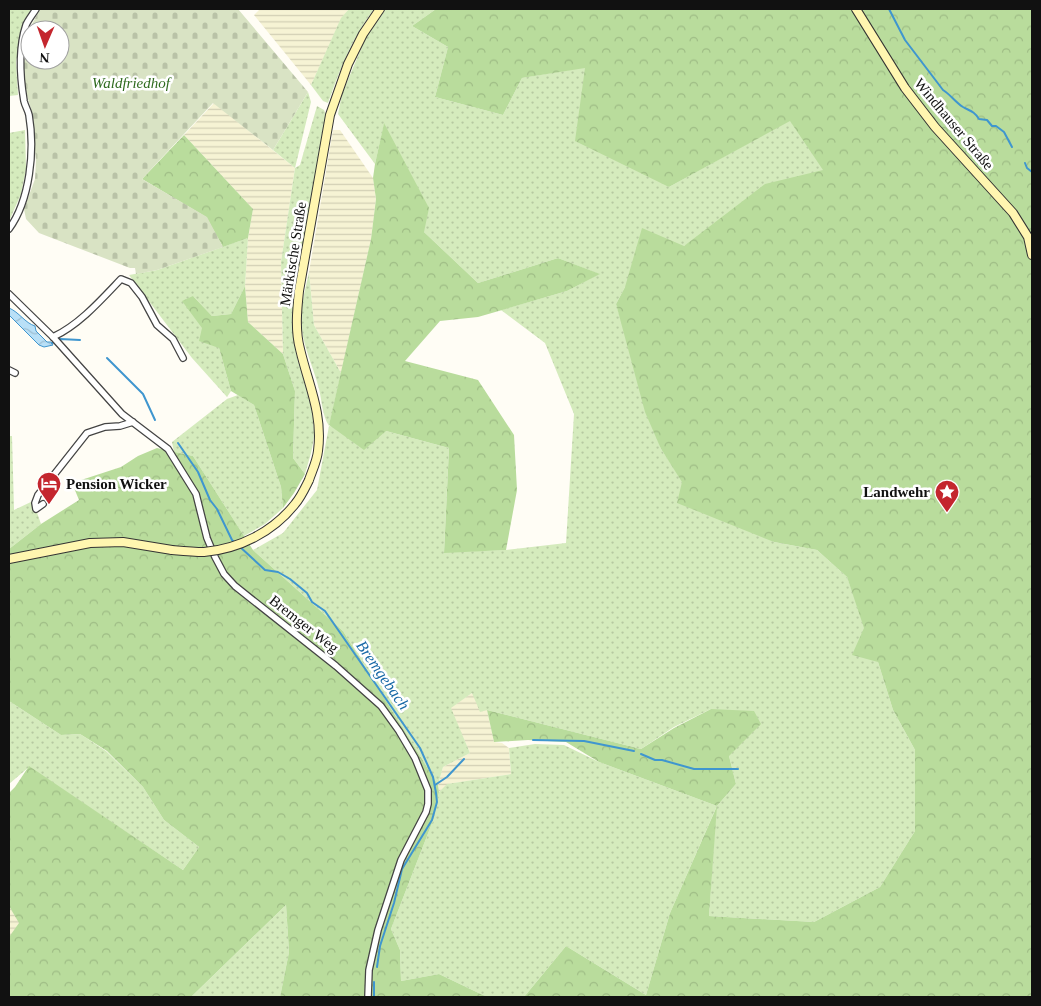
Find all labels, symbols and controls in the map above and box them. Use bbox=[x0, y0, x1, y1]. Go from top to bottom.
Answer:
north arrow bbox=[20, 20, 70, 70]
text: N bbox=[39, 50, 50, 65]
park label: Waldfriedhof bbox=[92, 75, 172, 91]
street label: Windhauser Straße bbox=[911, 75, 997, 173]
street label: Märkische Straße bbox=[277, 200, 309, 307]
hotel icon: Pension Wicker bbox=[36, 471, 62, 505]
place label: Pension Wicker bbox=[66, 476, 167, 492]
place icon: Landwehr bbox=[934, 479, 960, 513]
place label: Landwehr bbox=[863, 484, 930, 500]
street label: Bremger Weg bbox=[266, 592, 342, 656]
water label: Bremgebach bbox=[352, 637, 413, 713]

